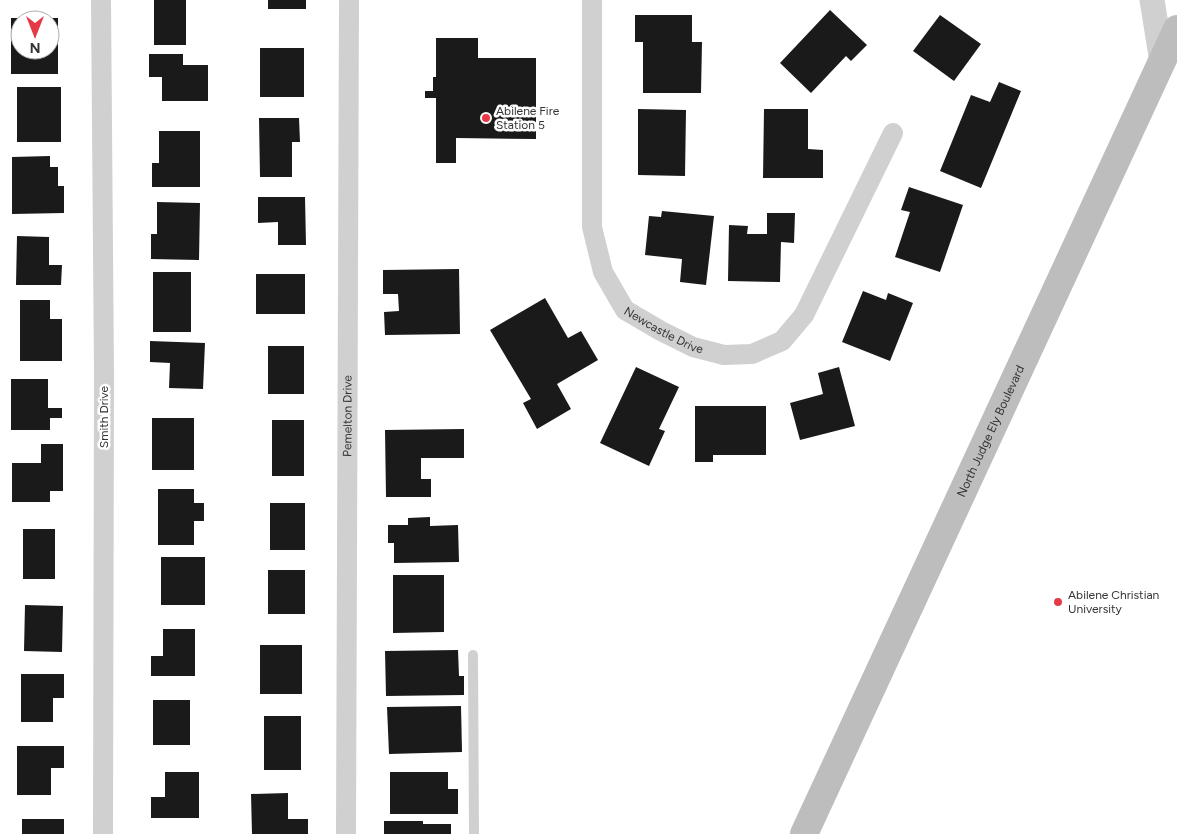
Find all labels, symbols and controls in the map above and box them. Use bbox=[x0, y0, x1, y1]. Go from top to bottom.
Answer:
north arrow bbox=[10, 10, 60, 60]
text: N bbox=[30, 39, 40, 56]
place label: Abilene Fire Station 5 bbox=[496, 104, 560, 132]
marker: Abilene Fire Station 5 bbox=[480, 112, 492, 124]
street label: Newcastle Drive bbox=[621, 304, 705, 356]
street label: North Judge Ely Boulevard bbox=[954, 363, 1027, 499]
street label: Pemelton Drive bbox=[340, 375, 355, 457]
street label: Smith Drive bbox=[97, 385, 111, 448]
place label: Abilene Christian University bbox=[1068, 588, 1160, 616]
marker: Abilene Christian University bbox=[1052, 596, 1064, 608]

